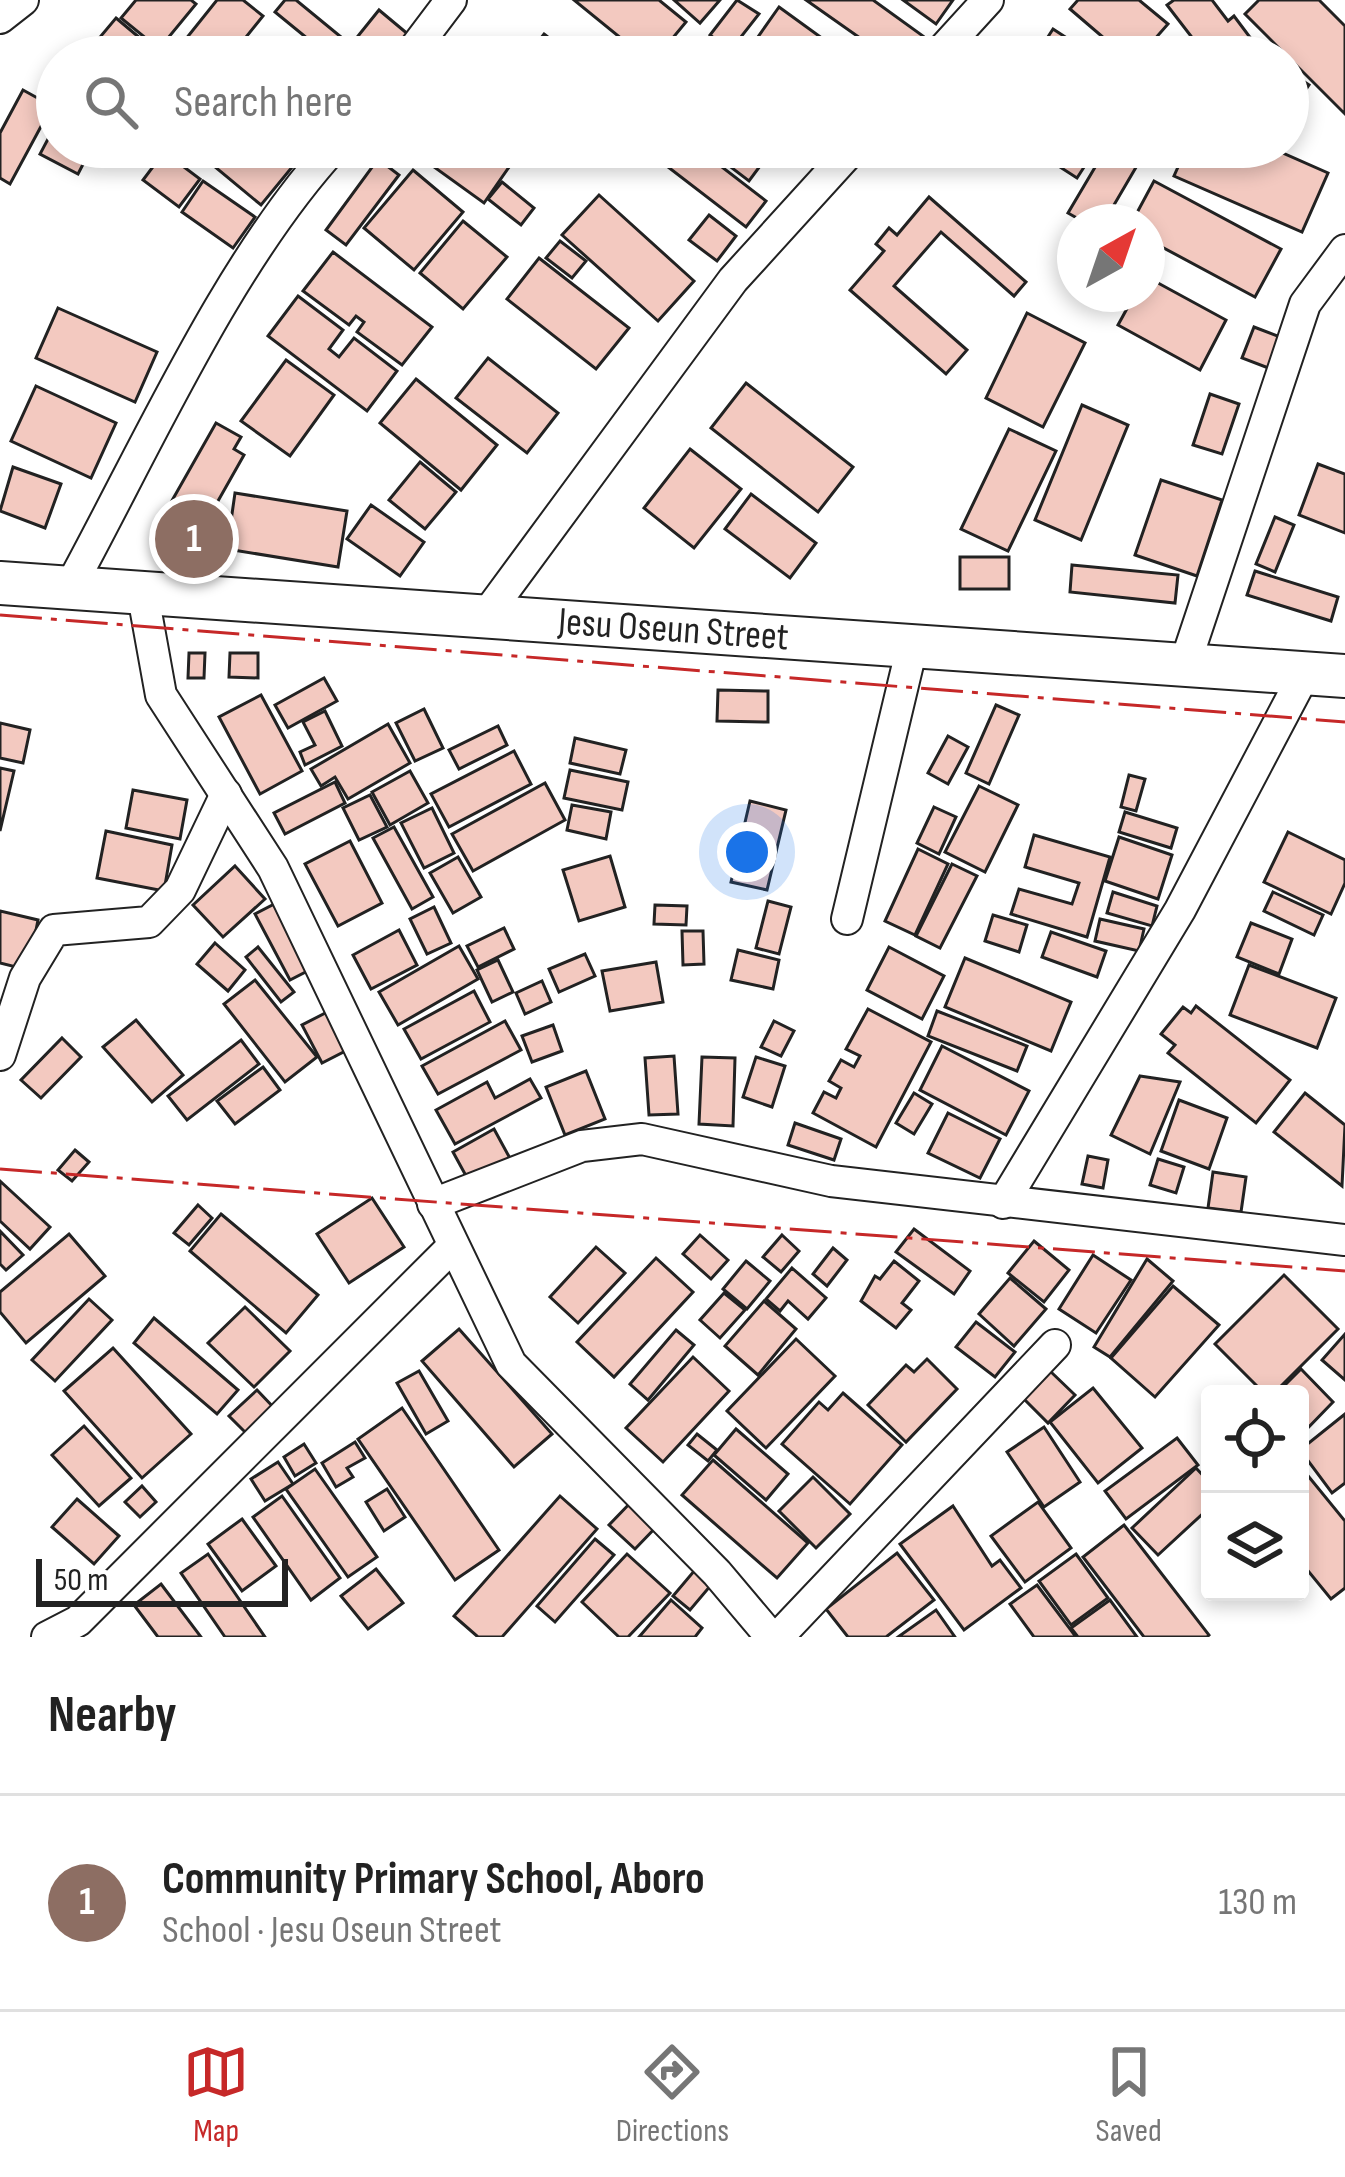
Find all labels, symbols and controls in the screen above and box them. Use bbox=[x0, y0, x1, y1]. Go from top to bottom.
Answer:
search box bbox=[36, 36, 1309, 168]
icon: search bbox=[78, 69, 144, 135]
text: Search here bbox=[174, 75, 353, 130]
north arrow bbox=[1057, 204, 1165, 312]
pin: 1 bbox=[155, 494, 233, 584]
street label: Jesu Oseun Street bbox=[556, 598, 790, 661]
your location bbox=[717, 822, 777, 882]
map controls bbox=[1201, 1385, 1309, 1601]
button: locate bbox=[1201, 1385, 1309, 1493]
button: layers bbox=[1201, 1493, 1309, 1601]
scale bar bbox=[36, 1553, 288, 1606]
text: 50 m bbox=[54, 1560, 108, 1600]
text: Nearby bbox=[48, 1685, 177, 1746]
text: Community Primary School, Aboro bbox=[162, 1852, 705, 1907]
text: 1 bbox=[79, 1879, 95, 1926]
text: 130 m bbox=[1218, 1879, 1297, 1926]
text: School · Jesu Oseun Street bbox=[162, 1907, 501, 1954]
tab: Map bbox=[183, 2039, 249, 2151]
tab: Directions bbox=[616, 2039, 729, 2151]
tab: Saved bbox=[1096, 2039, 1162, 2151]

